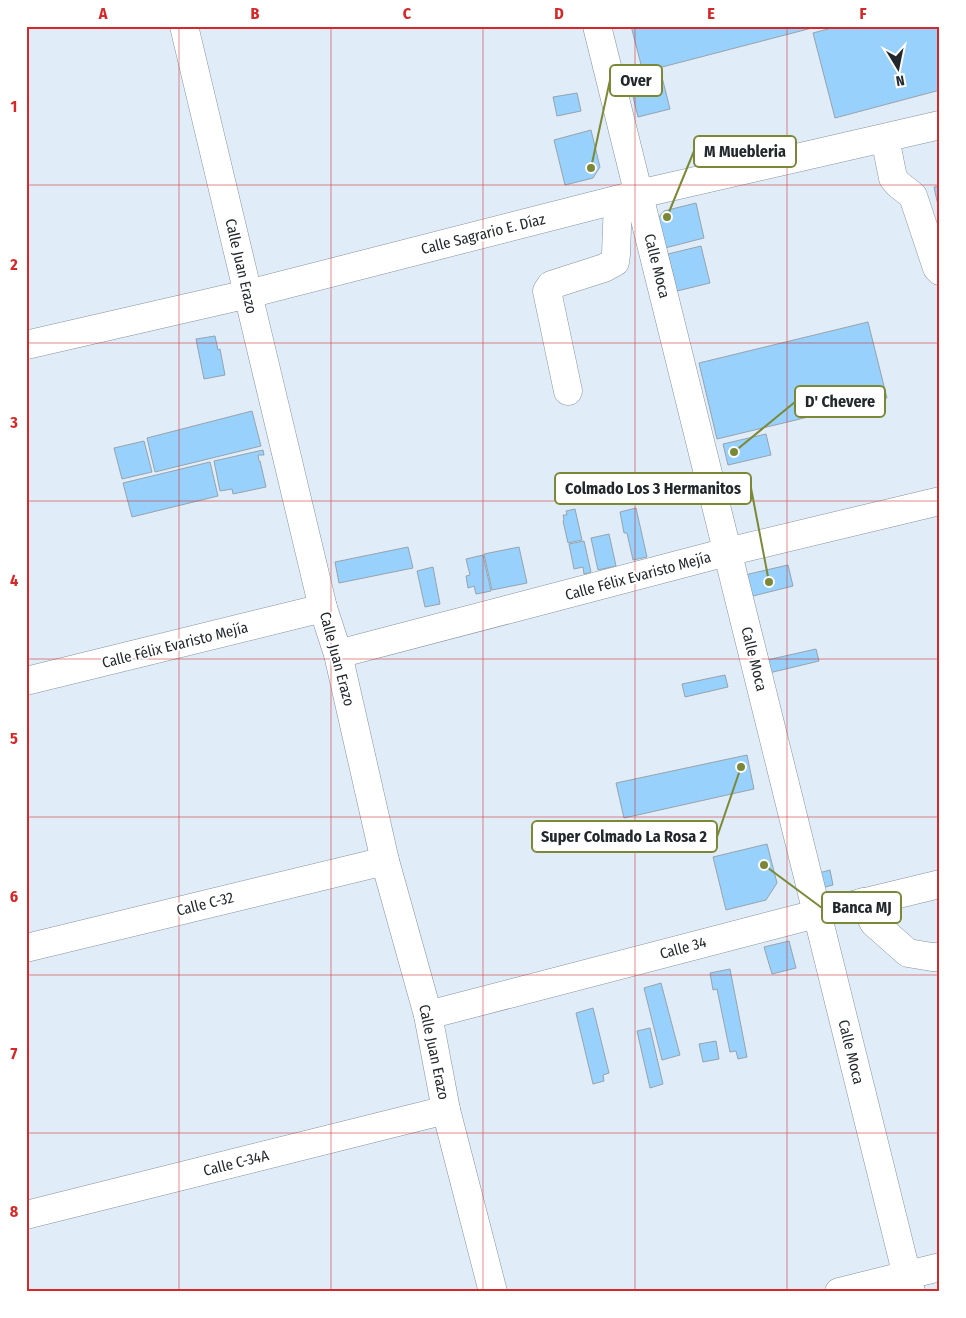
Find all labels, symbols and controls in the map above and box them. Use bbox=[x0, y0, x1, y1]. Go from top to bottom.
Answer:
text: A bbox=[98, 4, 108, 23]
text: B bbox=[251, 4, 260, 23]
text: C bbox=[403, 4, 412, 23]
text: D bbox=[554, 4, 564, 23]
text: E bbox=[707, 4, 715, 23]
text: F bbox=[859, 4, 867, 23]
north arrow bbox=[874, 42, 924, 92]
callout: Over bbox=[610, 65, 662, 96]
text: Over bbox=[620, 71, 652, 90]
text: N bbox=[895, 71, 906, 89]
text: 1 bbox=[11, 97, 17, 116]
callout: M Muebleria bbox=[694, 136, 796, 167]
text: M Muebleria bbox=[704, 142, 786, 161]
street label: Calle Sagrario E. Díaz bbox=[419, 210, 547, 258]
street label: Calle Juan Erazo bbox=[221, 217, 261, 315]
street label: Calle Moca bbox=[640, 232, 674, 300]
text: 2 bbox=[9, 255, 18, 274]
callout: D' Chevere bbox=[795, 386, 885, 417]
text: D' Chevere bbox=[805, 392, 875, 411]
text: 3 bbox=[9, 413, 18, 432]
callout: Colmado Los 3 Hermanitos bbox=[555, 473, 751, 504]
text: Colmado Los 3 Hermanitos bbox=[565, 479, 741, 498]
street label: Calle Félix Evaristo Mejía bbox=[563, 548, 713, 604]
text: 4 bbox=[10, 571, 18, 590]
street label: Calle Juan Erazo bbox=[316, 610, 358, 708]
street label: Calle Félix Evaristo Mejía bbox=[100, 618, 250, 672]
street label: Calle Moca bbox=[737, 625, 771, 693]
text: 5 bbox=[10, 729, 18, 748]
callout: Super Colmado La Rosa 2 bbox=[532, 821, 717, 852]
text: Super Colmado La Rosa 2 bbox=[541, 827, 708, 846]
text: 6 bbox=[10, 887, 18, 906]
street label: Calle C-32 bbox=[175, 888, 236, 920]
callout: Banca MJ bbox=[822, 892, 901, 923]
text: Banca MJ bbox=[832, 898, 892, 917]
street label: Calle 34 bbox=[658, 933, 708, 963]
street label: Calle Juan Erazo bbox=[415, 1003, 453, 1101]
street label: Calle Moca bbox=[834, 1018, 868, 1086]
text: 7 bbox=[11, 1044, 18, 1063]
street label: Calle C-34A bbox=[201, 1146, 271, 1180]
text: 8 bbox=[10, 1202, 19, 1221]

